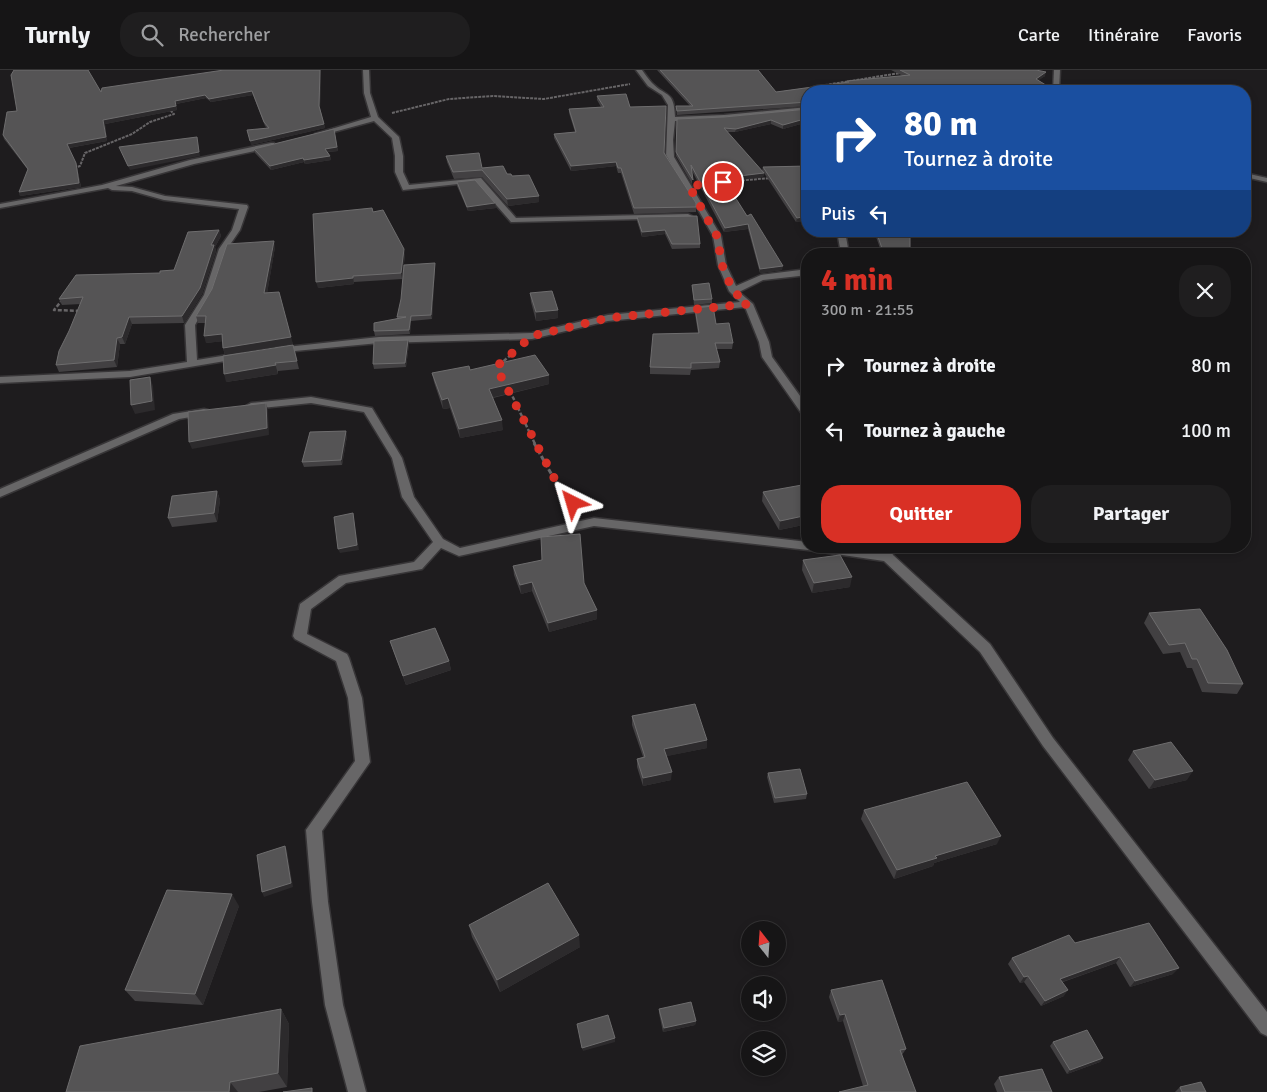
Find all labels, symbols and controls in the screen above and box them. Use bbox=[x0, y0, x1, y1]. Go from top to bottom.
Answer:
search box bbox=[120, 12, 470, 57]
text: Turnly bbox=[25, 20, 90, 50]
icon: search bbox=[138, 21, 166, 49]
text: Rechercher bbox=[178, 23, 270, 47]
text: Carte bbox=[1018, 24, 1060, 46]
text: Itinéraire bbox=[1088, 24, 1159, 46]
text: Favoris bbox=[1187, 24, 1242, 46]
text: 80 m bbox=[904, 102, 978, 145]
icon: right bbox=[821, 105, 886, 170]
text: Tournez à droite bbox=[904, 145, 1053, 172]
pin bbox=[702, 161, 744, 203]
icon: arrive bbox=[709, 168, 737, 196]
icon: left bbox=[865, 200, 893, 228]
text: Puis bbox=[821, 202, 855, 226]
text: 4 min bbox=[821, 262, 893, 299]
button: close bbox=[1179, 265, 1231, 317]
text: 300 m · 21:55 bbox=[821, 300, 914, 320]
icon: right bbox=[821, 352, 849, 380]
text: Tournez à droite bbox=[864, 354, 996, 378]
text: 80 m bbox=[1191, 354, 1231, 378]
icon: left bbox=[821, 417, 849, 445]
text: Tournez à gauche bbox=[864, 419, 1005, 443]
text: 100 m bbox=[1181, 419, 1231, 443]
position arrow bbox=[546, 476, 598, 528]
button: Quitter bbox=[821, 485, 1021, 543]
button: Partager bbox=[1031, 485, 1231, 543]
north arrow bbox=[741, 921, 786, 966]
map controls bbox=[741, 921, 786, 1076]
button: sound bbox=[741, 976, 786, 1021]
button: layers bbox=[741, 1031, 786, 1076]

